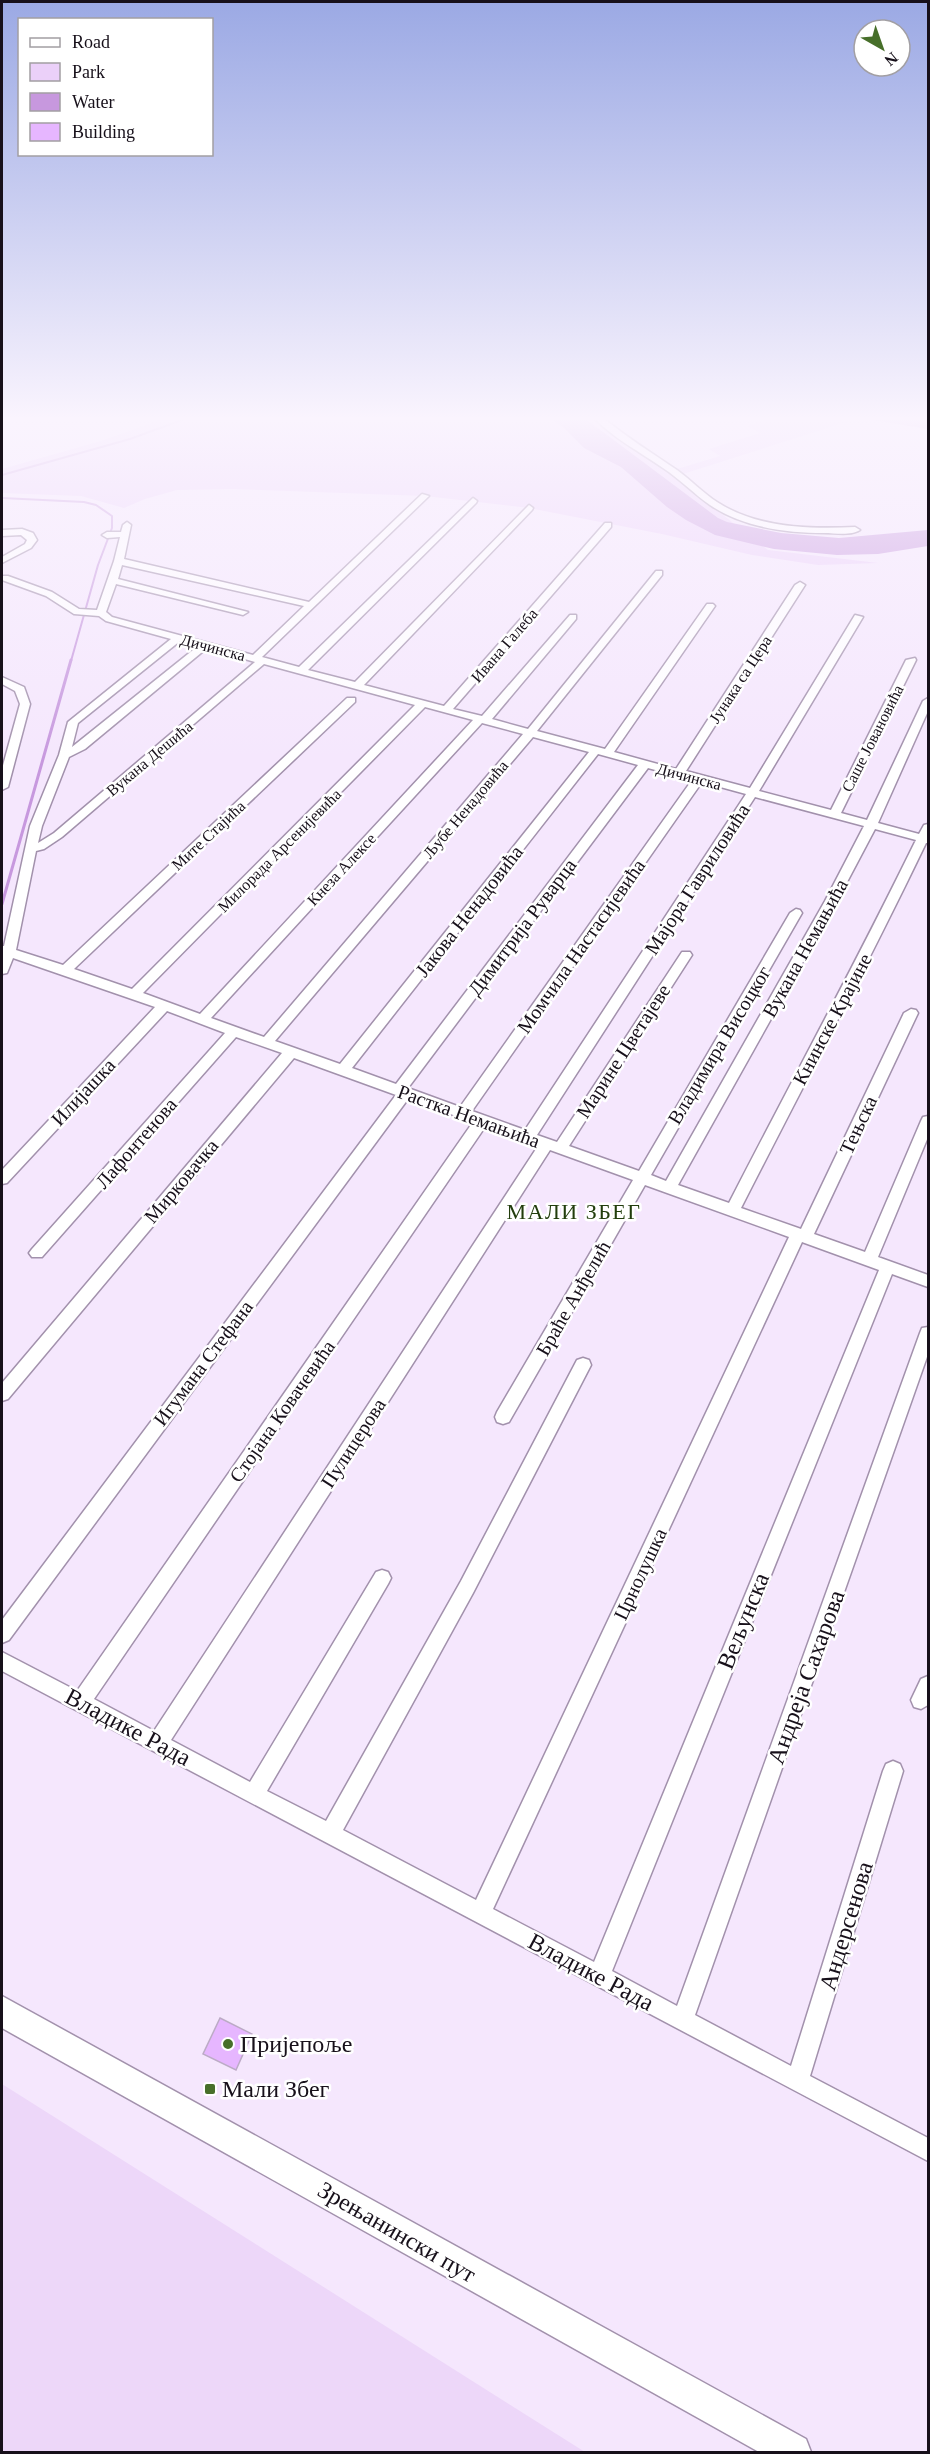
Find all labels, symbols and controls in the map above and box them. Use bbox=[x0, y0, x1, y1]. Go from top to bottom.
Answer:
legend bbox=[18, 18, 213, 156]
north arrow bbox=[852, 18, 912, 78]
text: Road bbox=[72, 32, 110, 52]
text: N bbox=[881, 49, 901, 70]
text: Park bbox=[72, 62, 105, 82]
text: Water bbox=[72, 92, 115, 112]
text: Building bbox=[72, 122, 135, 142]
street label: Ивана Галеба bbox=[468, 605, 541, 686]
street label: Дичинска bbox=[178, 631, 247, 665]
street label: Јунака са Цера bbox=[706, 632, 776, 727]
street label: Саше Јовановића bbox=[838, 682, 907, 795]
street label: Вукана Дешића bbox=[103, 717, 196, 800]
street label: Љубе Ненадовића bbox=[420, 757, 512, 862]
street label: Дичинска bbox=[654, 760, 723, 794]
street label: Милорада Арсенијевића bbox=[214, 785, 345, 916]
street label: Мите Стајића bbox=[168, 797, 249, 874]
street label: Мајора Гавриловића bbox=[640, 799, 755, 959]
street label: Кнеза Алексе bbox=[304, 830, 379, 909]
street label: Јакова Ненадовића bbox=[411, 841, 528, 982]
street label: Димитрија Руварца bbox=[463, 854, 581, 1000]
street label: Момчила Настасијевића bbox=[513, 855, 650, 1038]
street label: Вукана Немањића bbox=[758, 875, 853, 1021]
street label: Книнске Крајине bbox=[788, 950, 877, 1089]
street label: Владимира Висоцког bbox=[663, 962, 776, 1129]
street label: Марине Цветајеве bbox=[572, 980, 675, 1123]
street label: Илијашка bbox=[47, 1054, 120, 1131]
street label: Растка Немањића bbox=[395, 1080, 543, 1152]
street label: Тењска bbox=[835, 1092, 881, 1158]
street label: Лафонтенова bbox=[91, 1093, 182, 1193]
street label: Мирковачка bbox=[140, 1134, 223, 1228]
district label: МАЛИ ЗБЕГ bbox=[506, 1199, 642, 1224]
street label: Браће Анђелић bbox=[531, 1237, 616, 1360]
street label: Игумана Стефана bbox=[149, 1296, 258, 1430]
street label: Стојана Ковачевића bbox=[225, 1336, 340, 1487]
street label: Пулицерова bbox=[316, 1394, 391, 1492]
street label: Црнолушка bbox=[609, 1525, 672, 1624]
street label: Вељунска bbox=[712, 1569, 774, 1673]
street label: Андреја Сахарова bbox=[762, 1586, 850, 1767]
street label: Владике Рада bbox=[61, 1683, 195, 1771]
street label: Андерсенова bbox=[814, 1858, 878, 1993]
street label: Владике Рада bbox=[524, 1928, 658, 2016]
place label: Пријепоље bbox=[240, 2031, 352, 2057]
marker: Пријепоље bbox=[221, 2037, 235, 2051]
place label: Мали Збег bbox=[222, 2076, 330, 2102]
marker: Мали Збег bbox=[203, 2082, 217, 2096]
street label: Зрењанински пут bbox=[314, 2176, 481, 2288]

